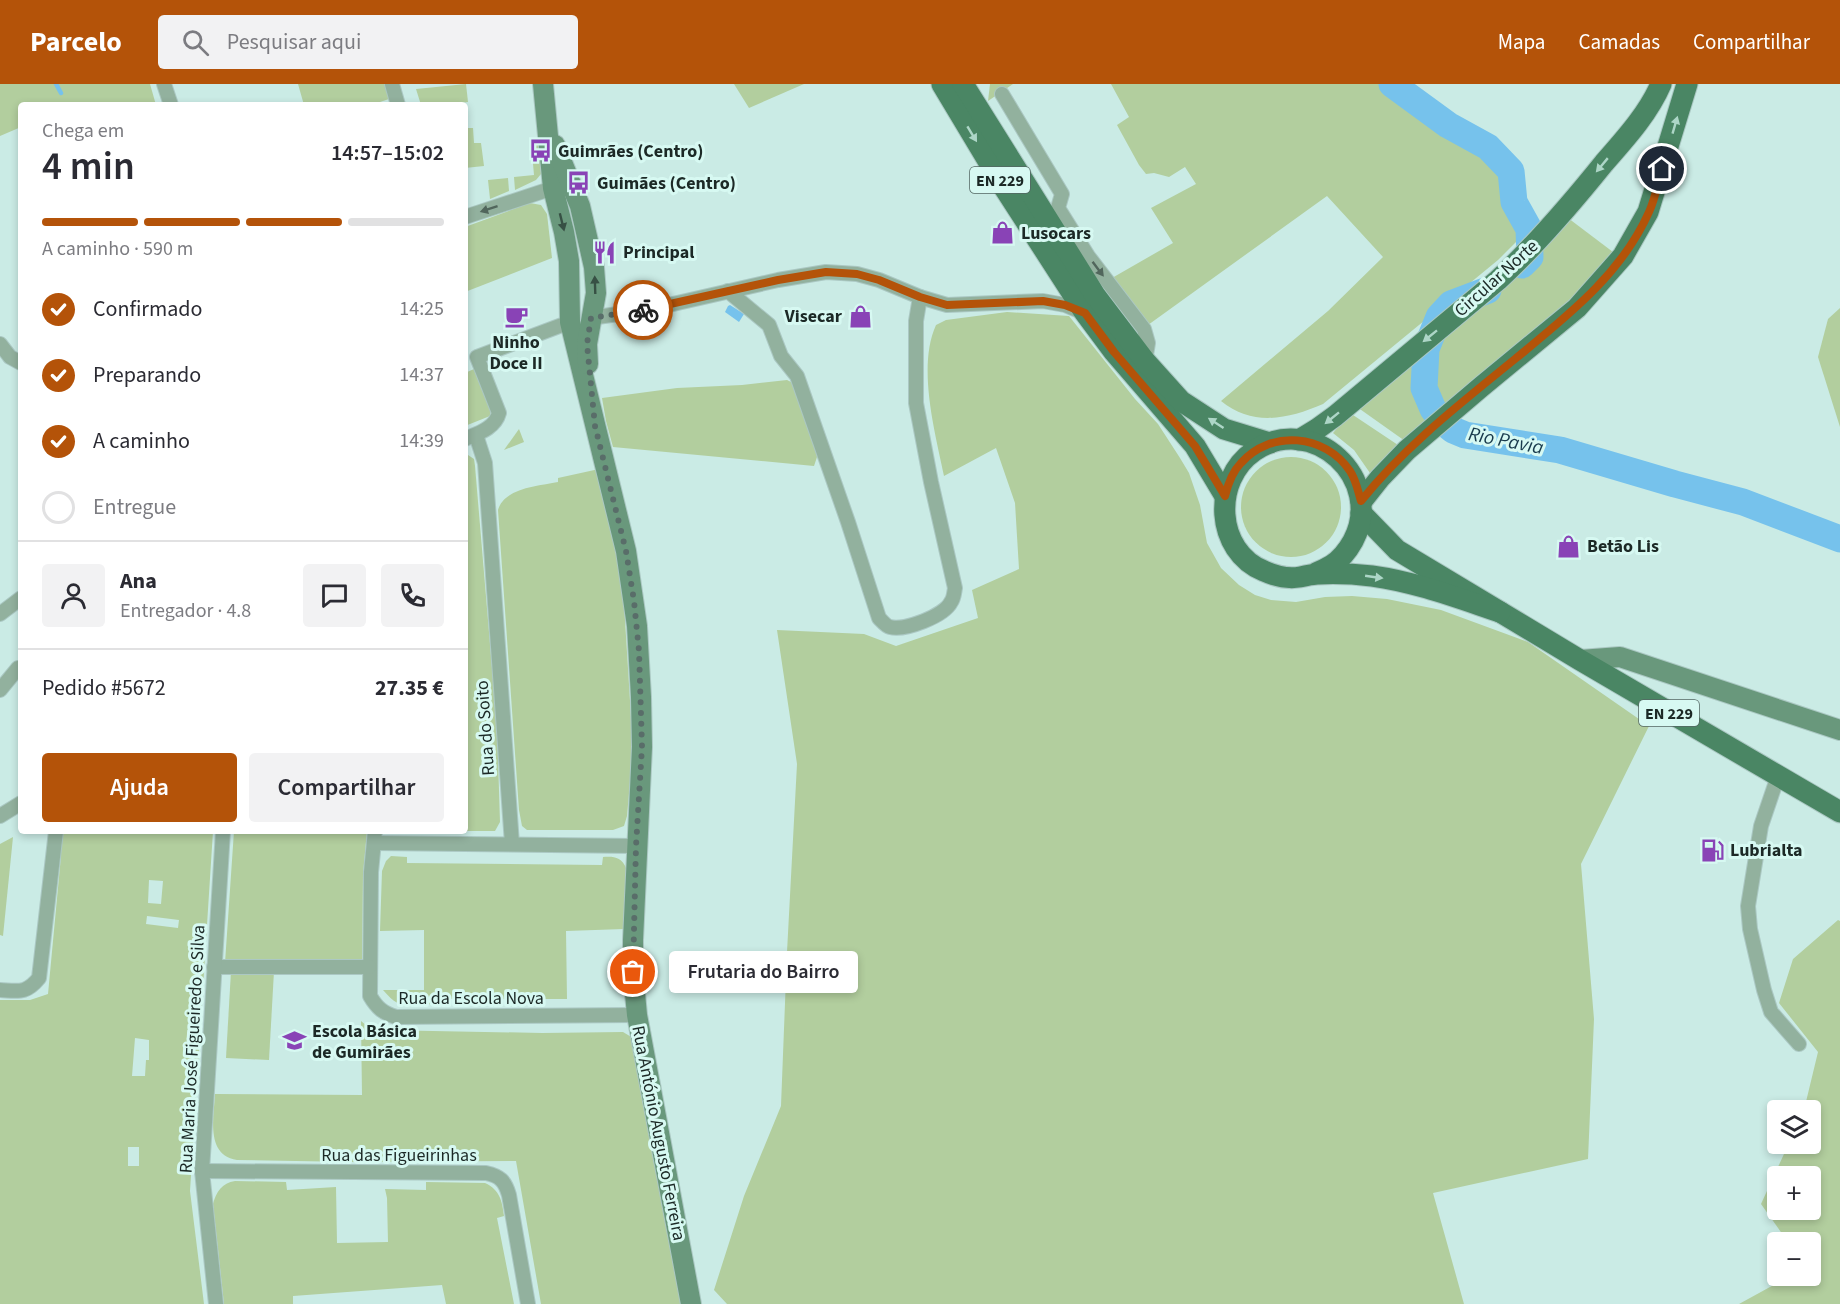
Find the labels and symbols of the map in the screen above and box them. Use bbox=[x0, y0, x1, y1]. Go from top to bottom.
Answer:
one-way arrow bbox=[1671, 116, 1680, 134]
one-way arrow bbox=[967, 126, 978, 142]
bus stop icon: Guimrães (Centro) bbox=[527, 138, 553, 164]
place label: Guimrães (Centro) bbox=[558, 139, 704, 164]
pin bbox=[1636, 143, 1687, 194]
one-way arrow bbox=[1597, 158, 1609, 173]
road number: EN 229 bbox=[970, 167, 1030, 193]
bus stop icon: Guimães (Centro) bbox=[566, 170, 592, 196]
place label: Guimães (Centro) bbox=[597, 171, 736, 196]
one-way arrow bbox=[480, 205, 498, 214]
one-way arrow bbox=[557, 213, 567, 231]
shop icon: Lusocars bbox=[990, 220, 1016, 246]
place label: Lusocars bbox=[1021, 221, 1091, 246]
street label: Circular Norte bbox=[1449, 234, 1544, 323]
restaurant icon: Principal bbox=[592, 239, 618, 265]
place label: Principal bbox=[623, 240, 694, 265]
one-way arrow bbox=[1092, 261, 1104, 277]
one-way arrow bbox=[590, 275, 600, 294]
courier bbox=[613, 280, 673, 340]
cafe icon: Ninho Doce II bbox=[503, 303, 529, 329]
shop icon: Visecar bbox=[847, 303, 873, 329]
place label: Visecar bbox=[784, 304, 843, 329]
one-way arrow bbox=[1423, 329, 1438, 342]
place label: Ninho Doce II bbox=[489, 330, 543, 376]
one-way arrow bbox=[1324, 411, 1340, 424]
one-way arrow bbox=[1208, 418, 1224, 429]
water label: Rio Pavia bbox=[1466, 420, 1546, 462]
shop icon: Betão Lis bbox=[1556, 533, 1582, 559]
place label: Betão Lis bbox=[1587, 534, 1659, 559]
one-way arrow bbox=[1365, 573, 1384, 582]
street label: Rua do Soito bbox=[470, 679, 501, 776]
road number: EN 229 bbox=[1639, 700, 1699, 726]
fuel station icon: Lubrialta bbox=[1699, 837, 1725, 863]
place label: Lubrialta bbox=[1730, 838, 1802, 863]
street label: Rua Maria José Figueiredo e Silva bbox=[174, 924, 211, 1174]
pin bbox=[607, 946, 658, 997]
callout: Frutaria do Bairro bbox=[669, 951, 858, 993]
street label: Rua da Escola Nova bbox=[398, 986, 544, 1011]
place label: Escola Básica de Gumirães bbox=[312, 1019, 417, 1065]
street label: Rua António Augusto Ferreira bbox=[625, 1024, 692, 1243]
school or university icon: Escola Básica de Gumirães bbox=[281, 1028, 307, 1054]
street label: Rua das Figueirinhas bbox=[321, 1143, 477, 1168]

